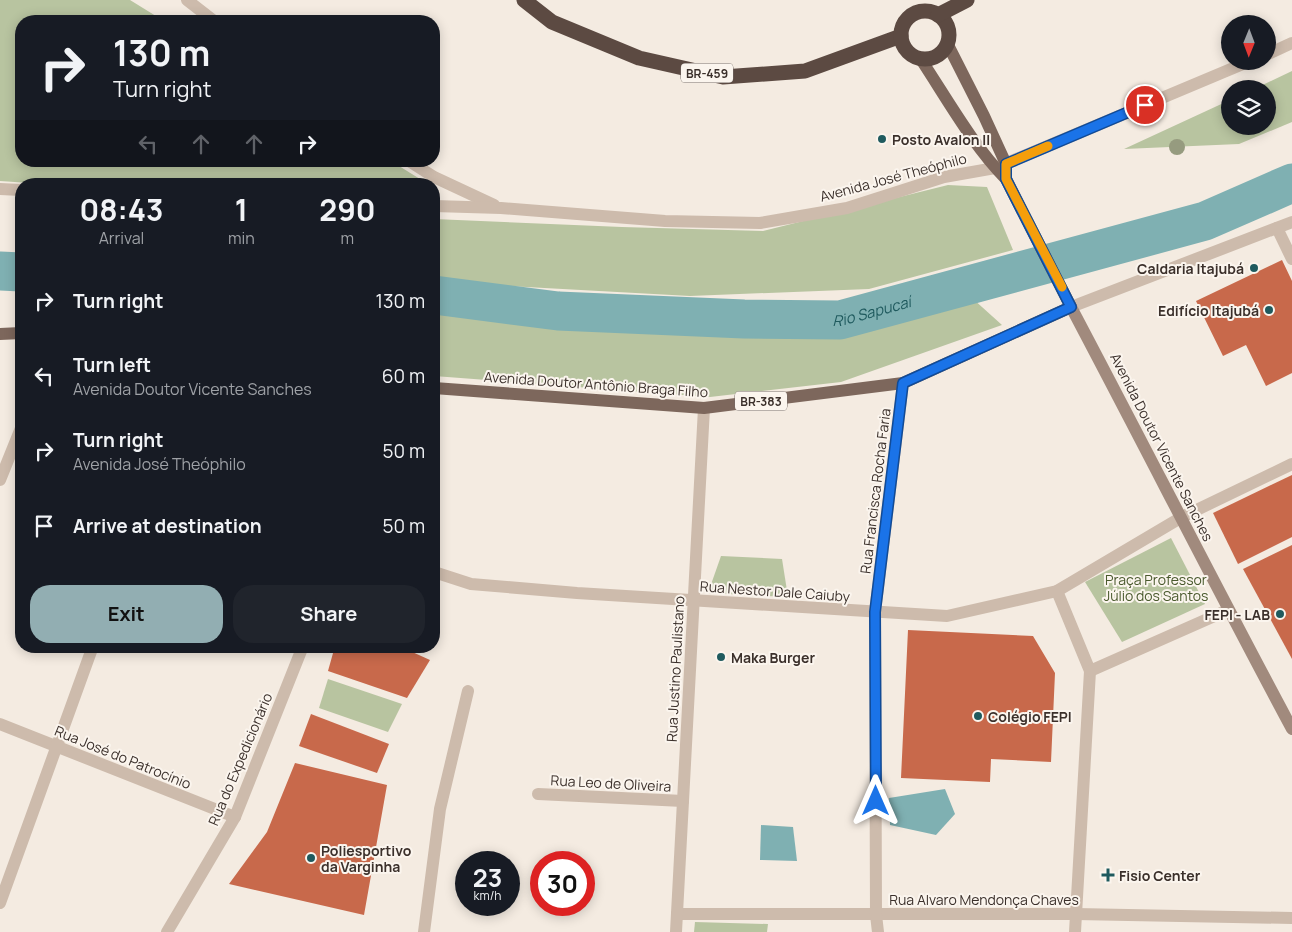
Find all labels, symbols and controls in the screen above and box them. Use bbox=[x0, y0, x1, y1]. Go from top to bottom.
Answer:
north arrow bbox=[1221, 15, 1276, 70]
map controls bbox=[1221, 15, 1276, 135]
text: 130 m bbox=[113, 29, 210, 77]
icon: right bbox=[30, 35, 95, 100]
road number: BR-459 bbox=[681, 64, 733, 82]
text: Turn right bbox=[113, 74, 211, 104]
button: layers bbox=[1221, 80, 1276, 135]
pin bbox=[1124, 84, 1166, 126]
icon: arrive bbox=[1131, 91, 1159, 119]
icon: left bbox=[134, 130, 162, 158]
icon: ahead bbox=[187, 130, 215, 158]
icon: ahead bbox=[240, 130, 268, 158]
icon: right bbox=[293, 130, 321, 158]
place label: Posto Avalon II bbox=[892, 130, 990, 149]
marker: Posto Avalon II bbox=[876, 133, 888, 145]
street label: Avenida José Theóphilo bbox=[818, 148, 968, 206]
text: 08:43 bbox=[79, 189, 164, 230]
text: 1 bbox=[235, 189, 248, 230]
text: 290 bbox=[319, 189, 376, 230]
text: Arrival bbox=[99, 227, 144, 249]
text: min bbox=[228, 227, 255, 249]
text: m bbox=[341, 227, 354, 249]
place label: Caldaria Itajubá bbox=[1137, 259, 1244, 278]
marker: Caldaria Itajubá bbox=[1248, 262, 1260, 274]
icon: right bbox=[30, 287, 58, 315]
text: Turn right bbox=[73, 288, 163, 314]
text: 130 m bbox=[376, 288, 425, 314]
water label: Rio Sapucaí bbox=[832, 290, 917, 331]
place label: Edifício Itajubá bbox=[1158, 301, 1259, 320]
marker: Edifício Itajubá bbox=[1263, 304, 1275, 316]
street label: Avenida Doutor Vicente Sanches bbox=[1106, 350, 1218, 544]
text: Turn left bbox=[73, 352, 151, 378]
icon: left bbox=[30, 362, 58, 390]
text: 60 m bbox=[382, 363, 425, 389]
street label: Avenida Doutor Antônio Braga Filho bbox=[483, 367, 709, 401]
text: Avenida Doutor Vicente Sanches bbox=[73, 378, 312, 400]
road number: BR-383 bbox=[735, 392, 787, 411]
street label: Rua Francisca Rocha Faria bbox=[855, 407, 895, 575]
text: Turn right bbox=[73, 427, 163, 453]
icon: right bbox=[30, 437, 58, 465]
text: 50 m bbox=[383, 438, 425, 464]
text: Avenida José Theóphilo bbox=[73, 453, 246, 475]
icon: arrive bbox=[30, 512, 58, 540]
text: Arrive at destination bbox=[73, 513, 262, 539]
text: 50 m bbox=[383, 513, 425, 539]
park label: Praça Professor Júlio dos Santos bbox=[1104, 570, 1208, 605]
street label: Rua Nestor Dale Caiuby bbox=[699, 576, 851, 606]
button: Exit bbox=[30, 585, 223, 643]
button: Share bbox=[233, 585, 425, 643]
street label: Rua Justino Paulistano bbox=[662, 596, 688, 742]
place label: FEPI - LAB bbox=[1204, 605, 1270, 624]
marker: FEPI - LAB bbox=[1274, 608, 1286, 620]
place label: Maka Burger bbox=[731, 648, 815, 667]
marker: Maka Burger bbox=[715, 651, 727, 663]
street label: Rua do Expedicionário bbox=[203, 690, 277, 828]
place label: Colégio FEPI bbox=[988, 707, 1072, 726]
marker: Colégio FEPI bbox=[972, 710, 984, 722]
street label: Rua José do Patrocínio bbox=[52, 721, 194, 793]
street label: Rua Leo de Oliveira bbox=[550, 770, 672, 796]
position arrow bbox=[849, 774, 901, 826]
place label: Poliesportivo da Varginha bbox=[321, 841, 412, 876]
speed limit sign: 30 bbox=[530, 851, 595, 916]
marker: Poliesportivo da Varginha bbox=[305, 852, 317, 864]
text: 23 bbox=[473, 860, 502, 895]
place label: Fisio Center bbox=[1119, 866, 1201, 885]
marker: Fisio Center bbox=[1101, 868, 1115, 882]
text: km/h bbox=[474, 887, 501, 904]
street label: Rua Alvaro Mendonça Chaves bbox=[889, 890, 1079, 909]

